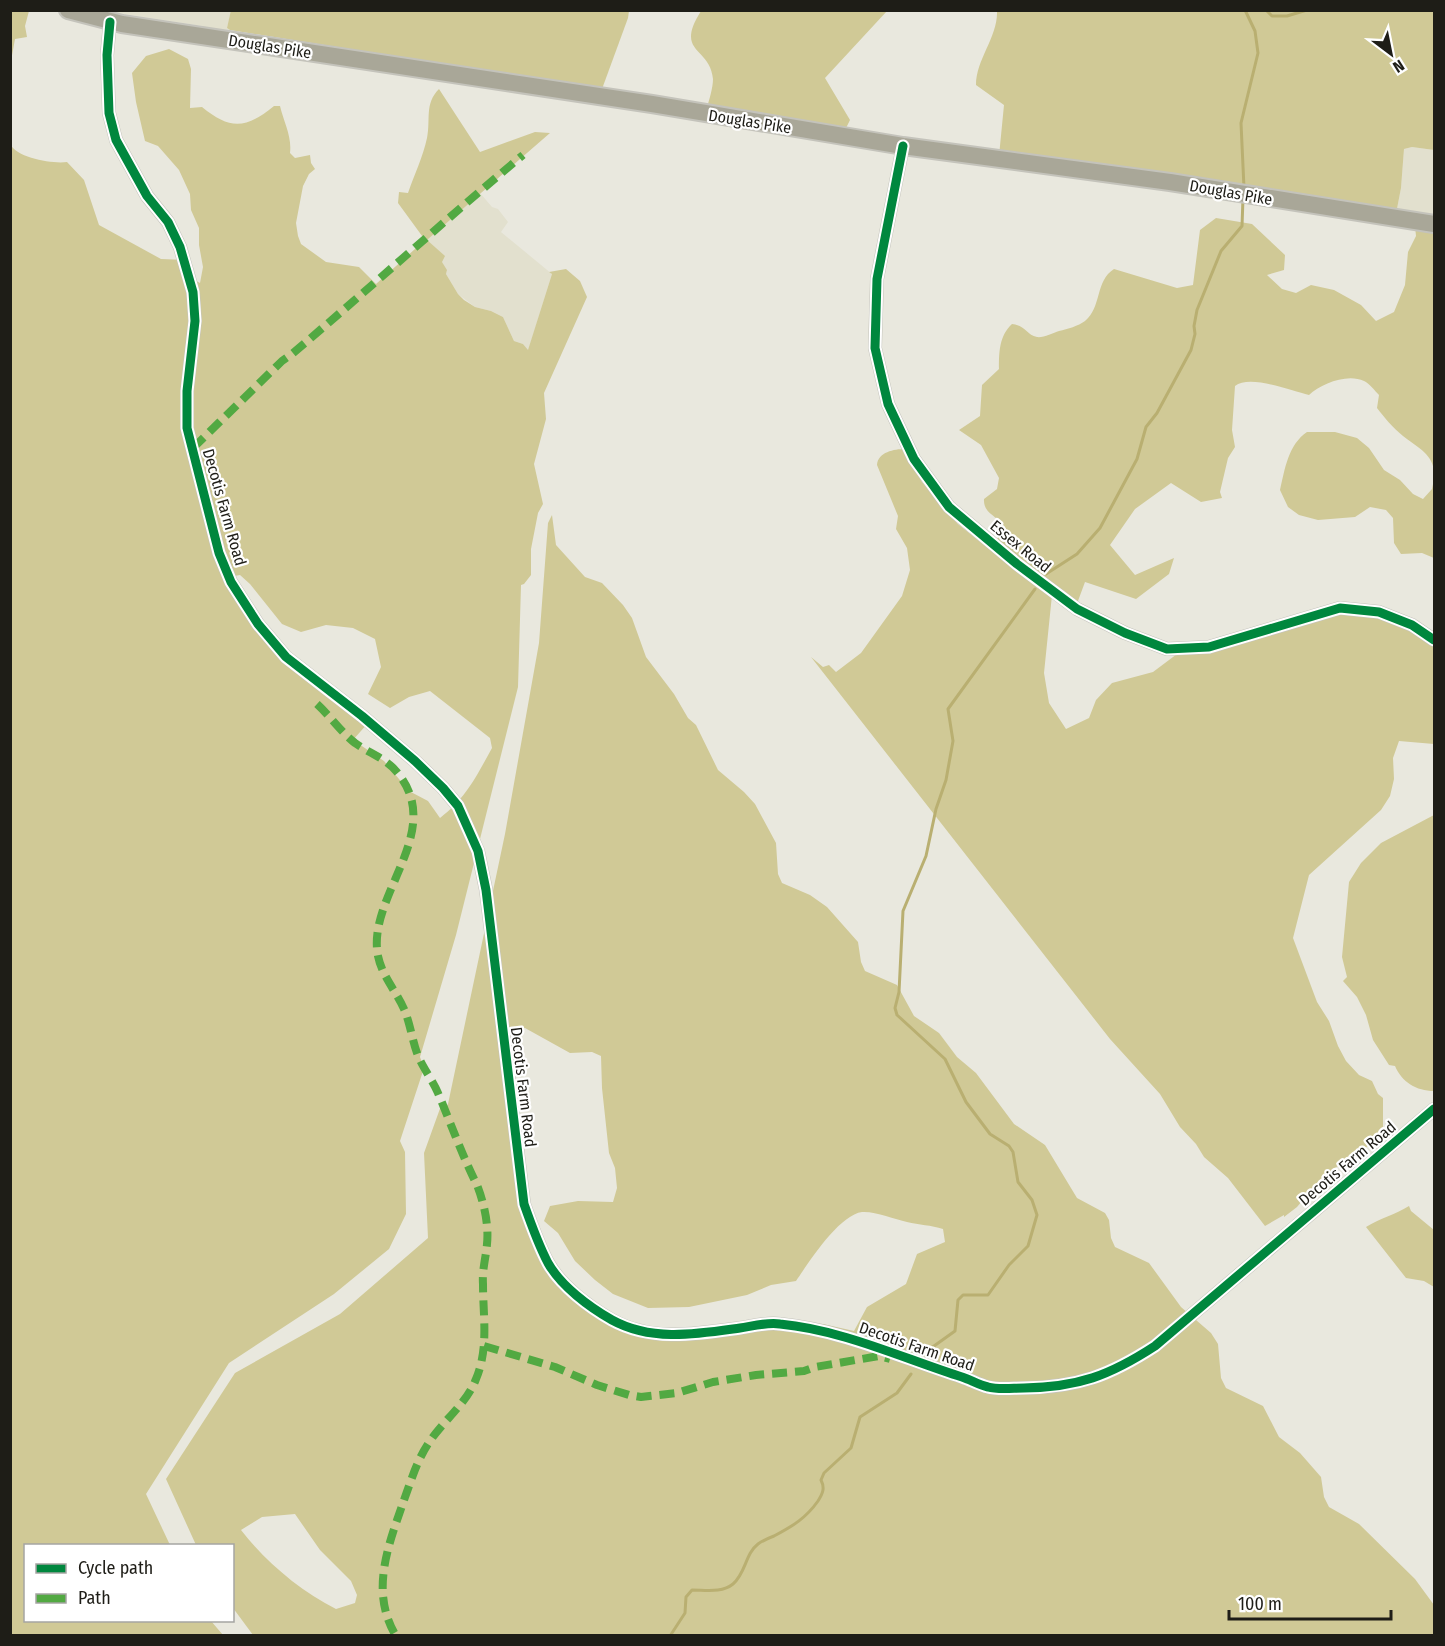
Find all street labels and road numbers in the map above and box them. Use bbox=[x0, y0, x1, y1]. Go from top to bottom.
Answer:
street label: Douglas Pike bbox=[227, 31, 313, 62]
street label: Douglas Pike bbox=[707, 106, 793, 137]
street label: Douglas Pike bbox=[1188, 176, 1274, 209]
street label: Decotis Farm Road bbox=[199, 446, 250, 568]
street label: Essex Road bbox=[986, 516, 1055, 577]
street label: Decotis Farm Road bbox=[507, 1026, 540, 1148]
street label: Decotis Farm Road bbox=[1295, 1117, 1400, 1209]
street label: Decotis Farm Road bbox=[857, 1318, 977, 1375]

